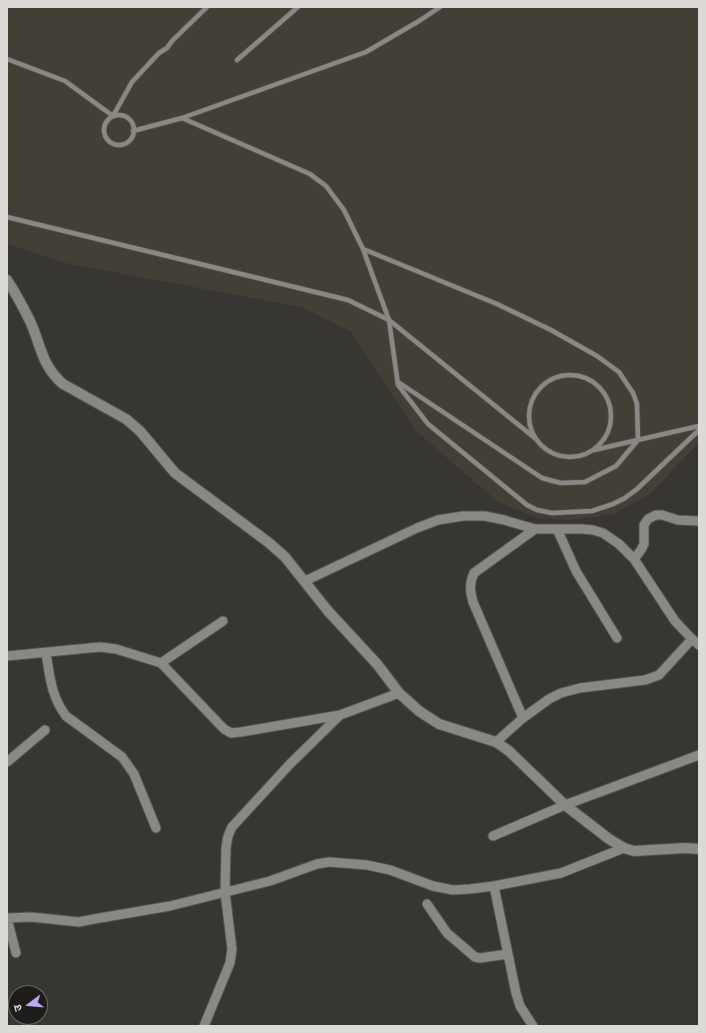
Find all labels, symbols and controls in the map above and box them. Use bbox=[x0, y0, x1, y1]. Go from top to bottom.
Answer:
north arrow bbox=[8, 985, 48, 1025]
text: उ bbox=[10, 1003, 25, 1013]

